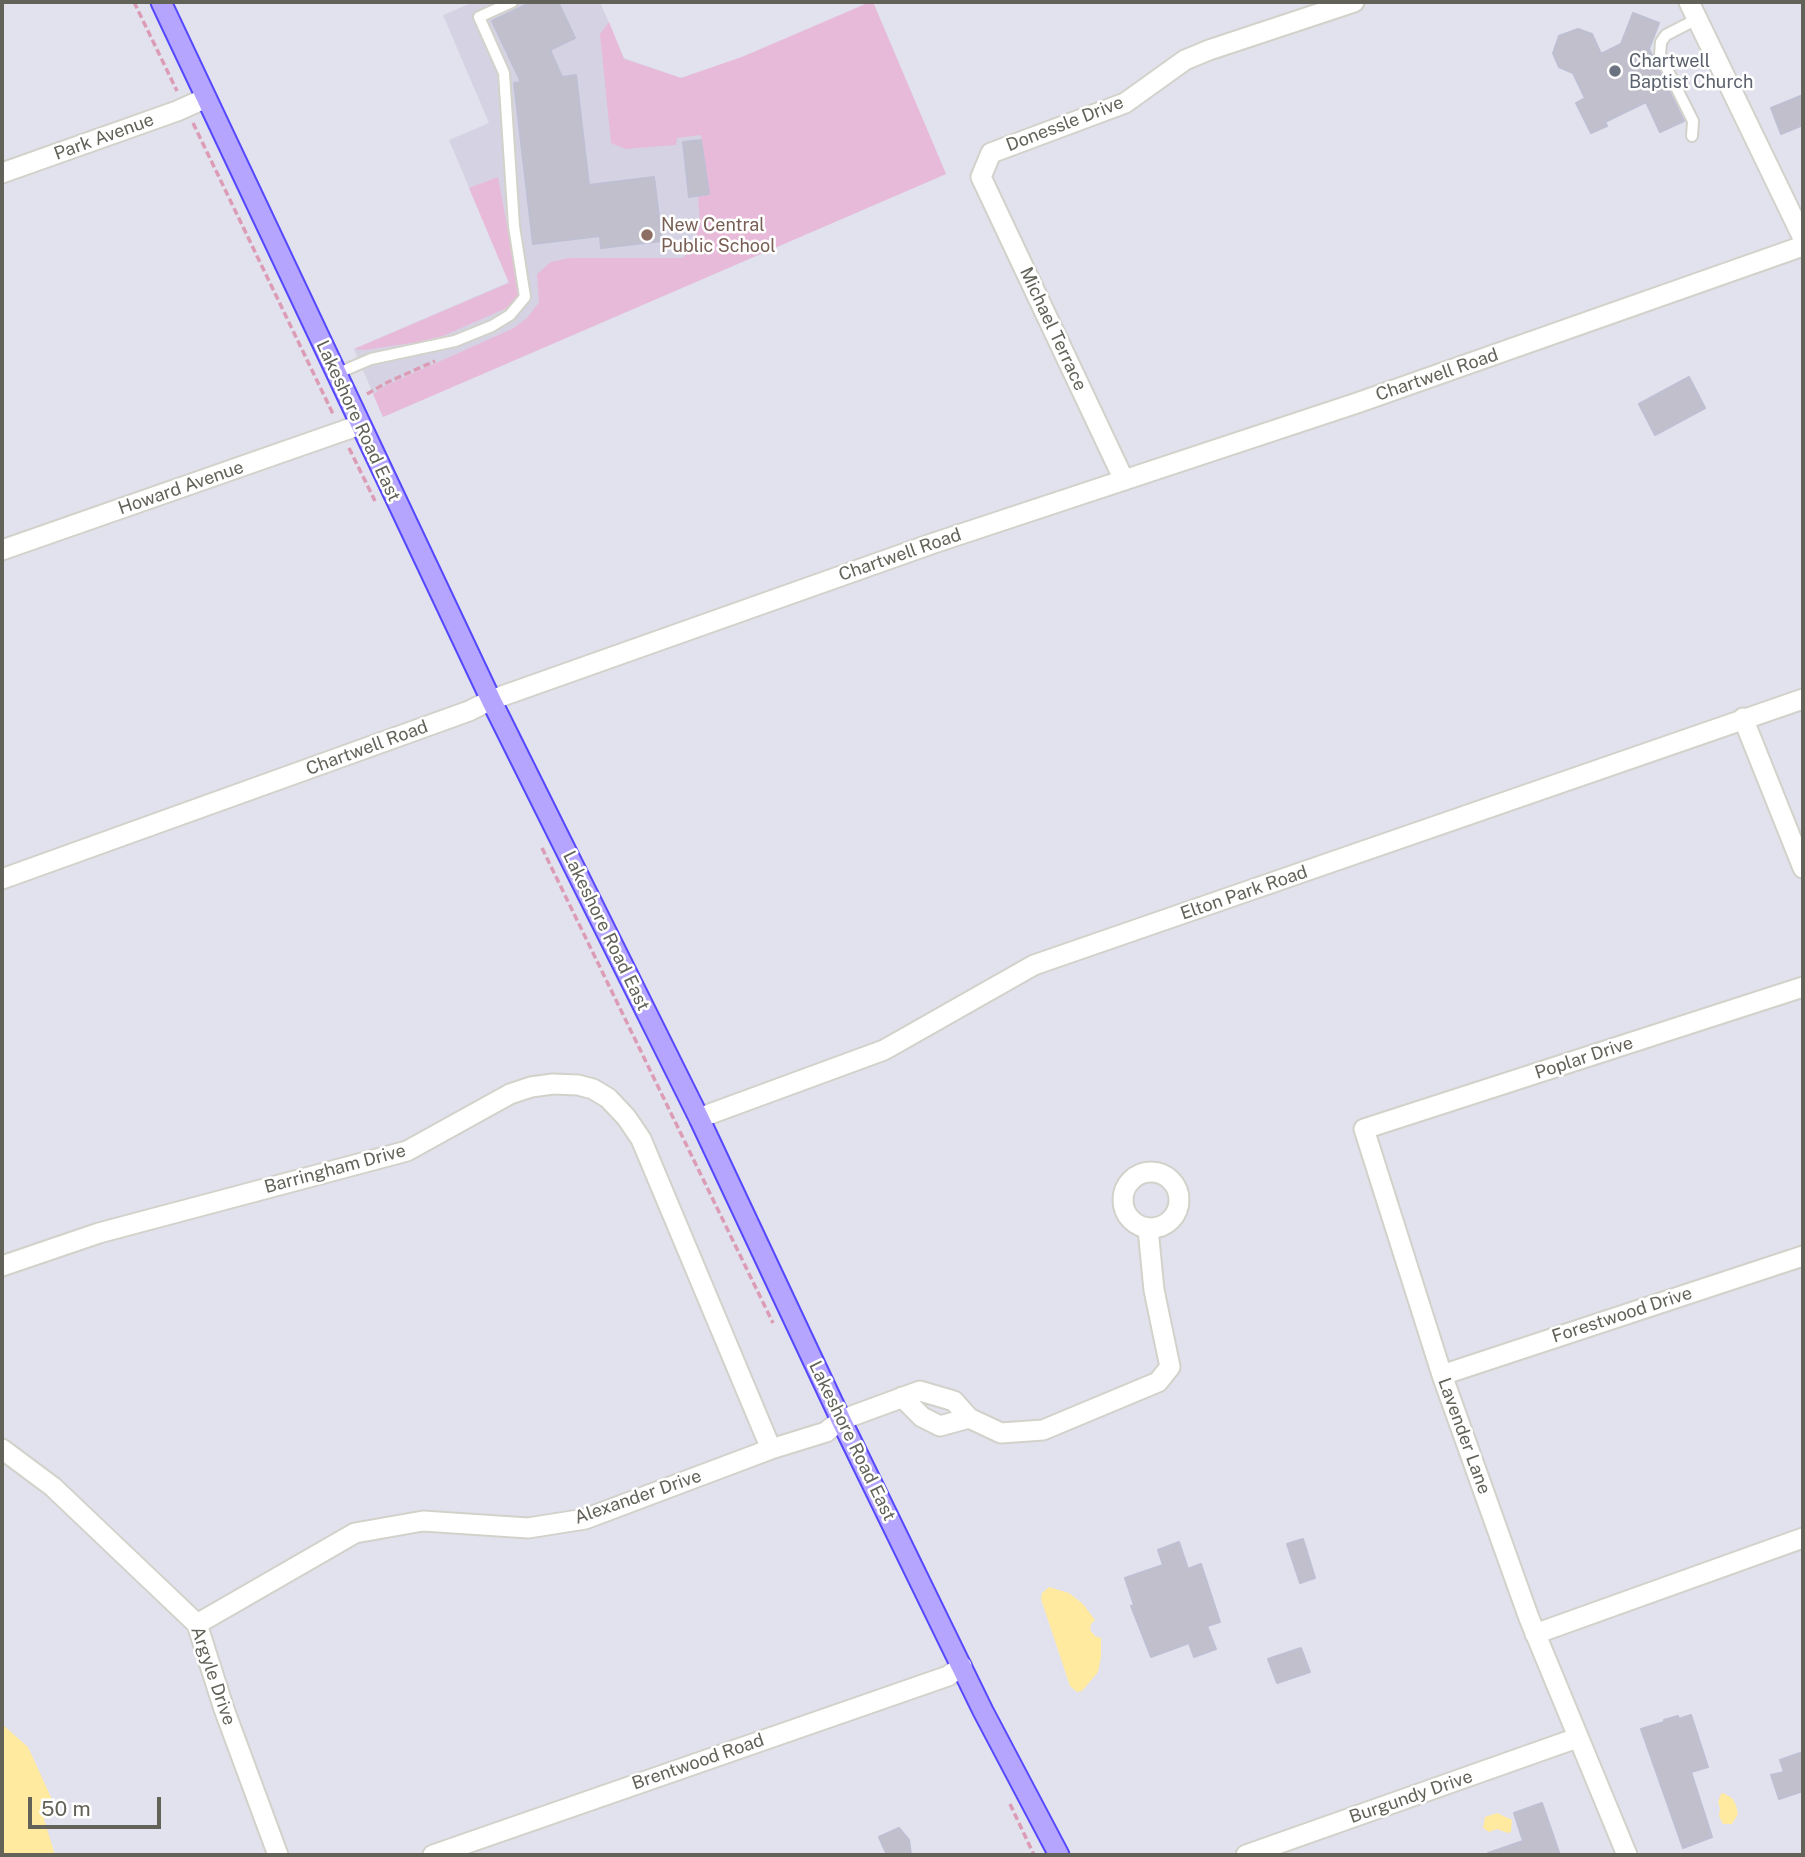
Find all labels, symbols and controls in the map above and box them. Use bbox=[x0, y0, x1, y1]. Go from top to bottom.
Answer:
place label: Chartwell Baptist Church bbox=[1629, 50, 1753, 92]
marker: Chartwell Baptist Church bbox=[1607, 63, 1623, 79]
street label: Donessle Drive bbox=[1003, 92, 1127, 156]
street label: Park Avenue bbox=[51, 109, 157, 165]
place label: New Central Public School bbox=[661, 214, 776, 256]
marker: New Central Public School bbox=[639, 227, 655, 243]
street label: Michael Terrace bbox=[1015, 264, 1091, 394]
street label: Lakeshore Road East bbox=[311, 337, 405, 505]
street label: Chartwell Road bbox=[1373, 344, 1501, 406]
street label: Howard Avenue bbox=[115, 456, 247, 520]
street label: Chartwell Road bbox=[836, 524, 964, 586]
street label: Chartwell Road bbox=[303, 716, 431, 780]
street label: Lakeshore Road East bbox=[558, 848, 654, 1014]
street label: Elton Park Road bbox=[1178, 861, 1310, 925]
street label: Poplar Drive bbox=[1532, 1032, 1636, 1084]
street label: Barringham Drive bbox=[262, 1140, 408, 1198]
street label: Forestwood Drive bbox=[1549, 1282, 1695, 1348]
street label: Lakeshore Road East bbox=[804, 1358, 900, 1524]
street label: Lavender Lane bbox=[1433, 1375, 1495, 1497]
street label: Alexander Drive bbox=[572, 1465, 704, 1529]
street label: Argyle Drive bbox=[186, 1624, 240, 1728]
street label: Brentwood Road bbox=[629, 1729, 767, 1795]
street label: Burgundy Drive bbox=[1346, 1766, 1476, 1828]
scale bar bbox=[32, 1784, 164, 1828]
text: 50 m bbox=[41, 1796, 91, 1821]

